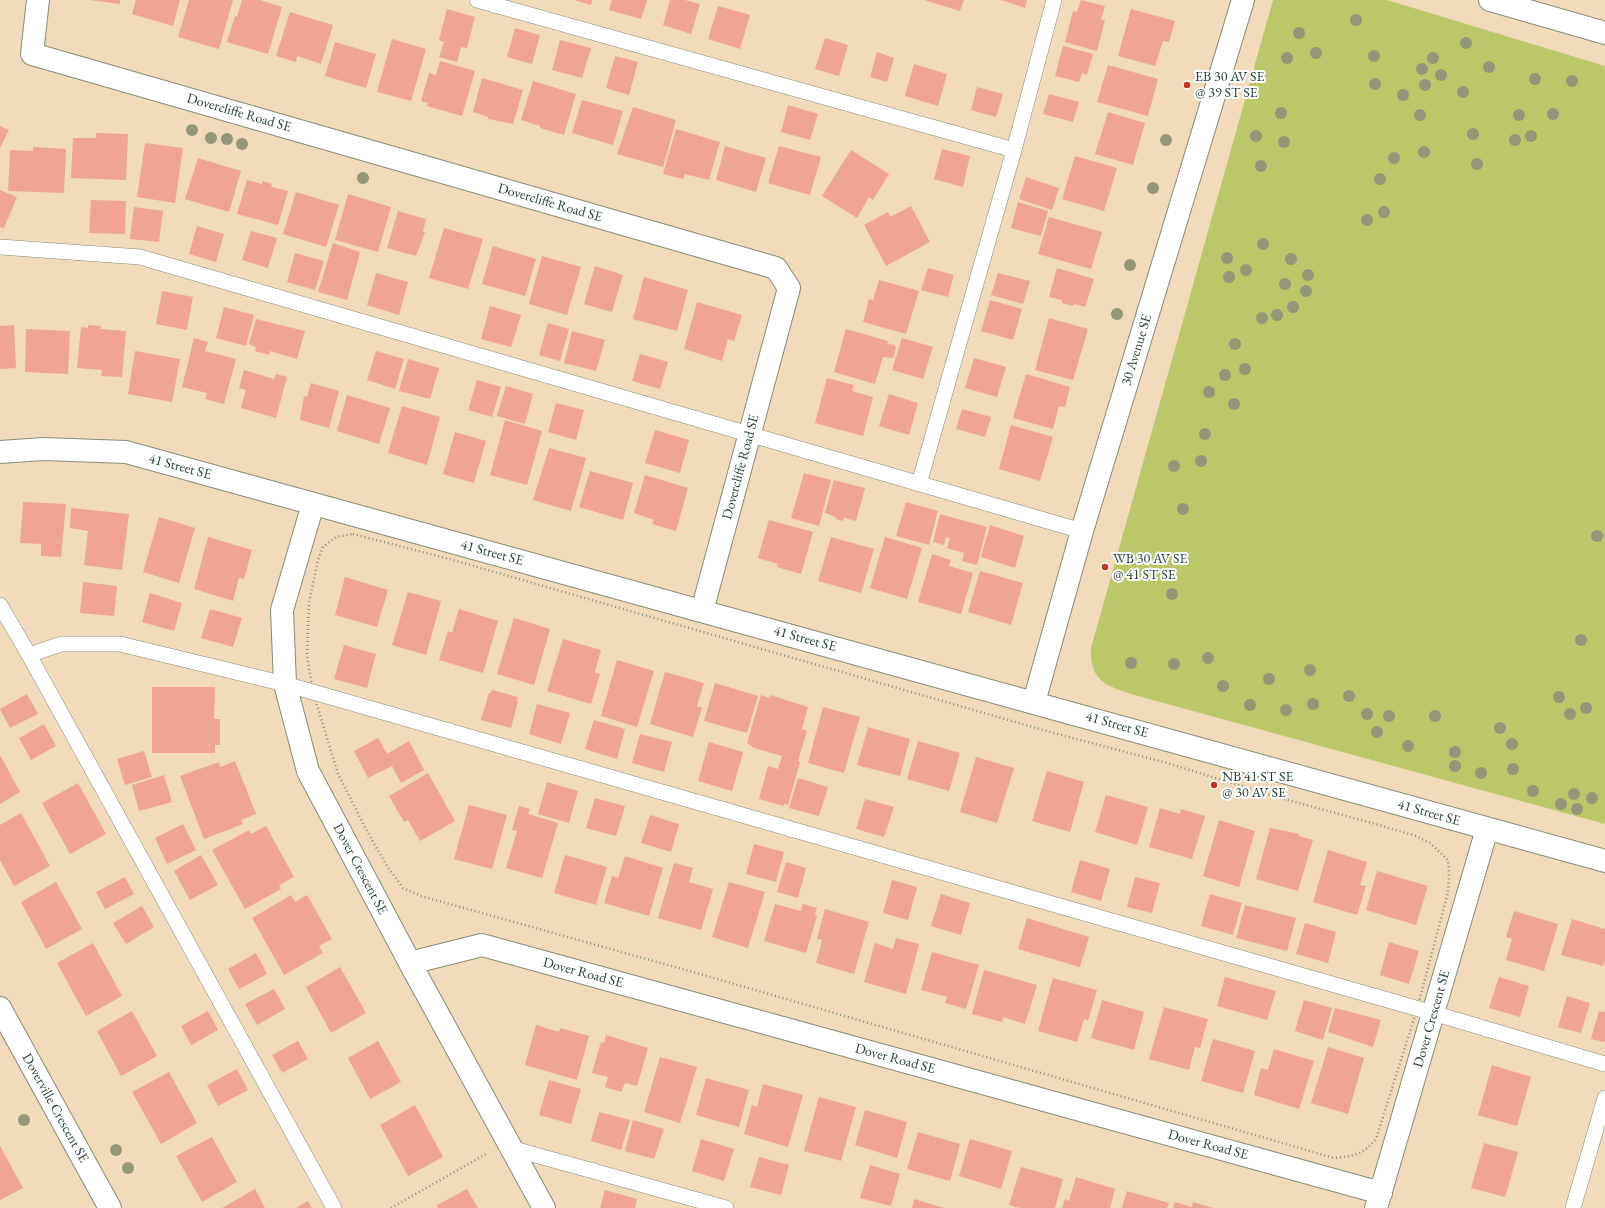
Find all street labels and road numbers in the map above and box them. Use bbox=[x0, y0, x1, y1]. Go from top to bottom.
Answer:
street label: Dovercliffe Road SE bbox=[185, 90, 293, 136]
street label: Dovercliffe Road SE bbox=[496, 180, 604, 226]
street label: 30 Avenue SE bbox=[1118, 312, 1156, 388]
street label: Dovercliffe Road SE bbox=[719, 413, 763, 521]
street label: 41 Street SE bbox=[147, 451, 213, 483]
street label: 41 Street SE bbox=[459, 537, 525, 569]
street label: 41 Street SE bbox=[772, 623, 838, 655]
street label: 41 Street SE bbox=[1084, 708, 1150, 742]
street label: 41 Street SE bbox=[1396, 796, 1462, 830]
street label: Dover Crescent SE bbox=[329, 821, 391, 917]
street label: Dover Road SE bbox=[541, 954, 625, 992]
street label: Dover Crescent SE bbox=[1410, 968, 1454, 1070]
street label: Dover Road SE bbox=[853, 1040, 937, 1078]
street label: Doverville Crescent SE bbox=[18, 1050, 92, 1166]
street label: Dover Road SE bbox=[1166, 1126, 1250, 1164]

